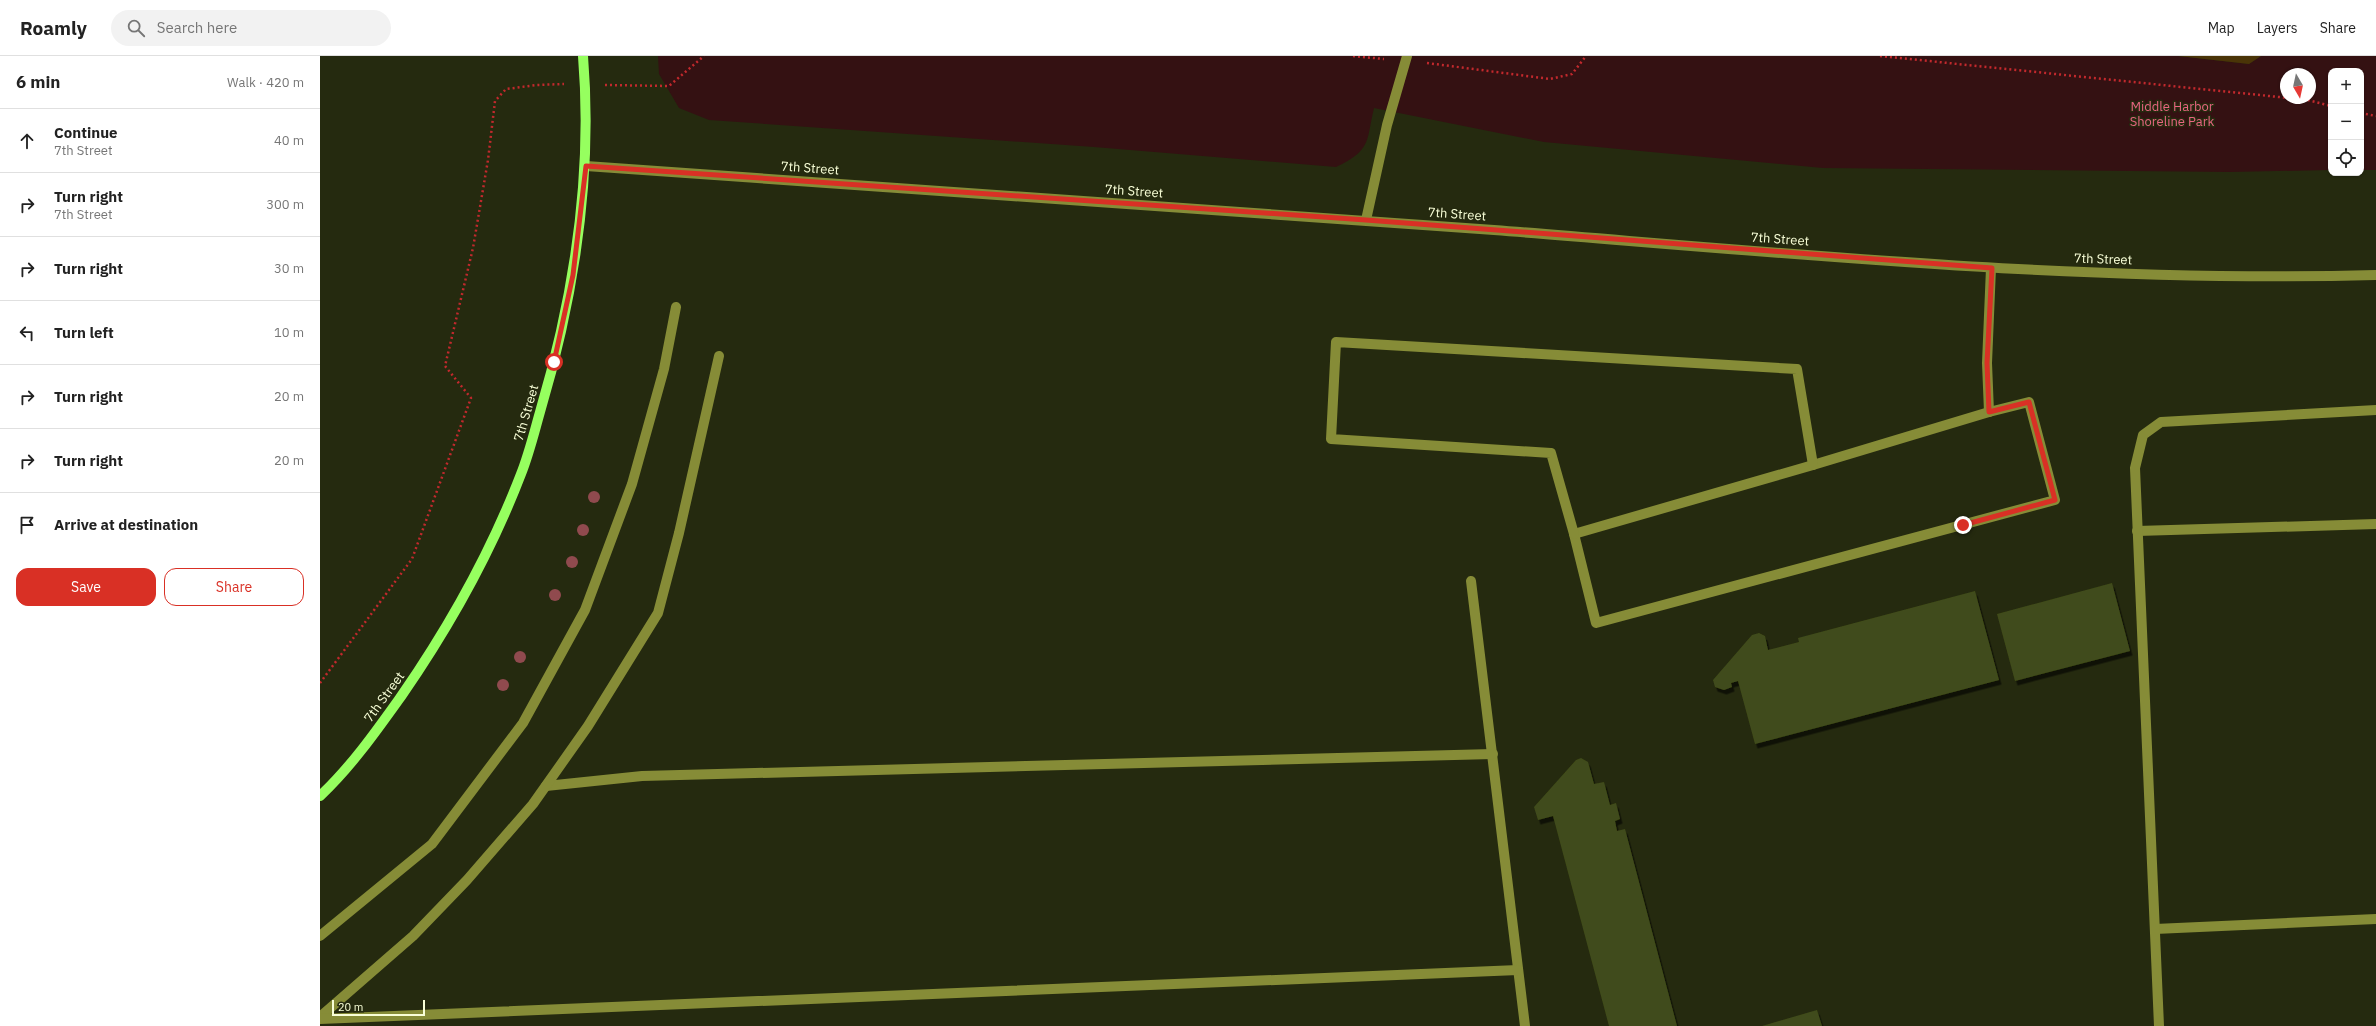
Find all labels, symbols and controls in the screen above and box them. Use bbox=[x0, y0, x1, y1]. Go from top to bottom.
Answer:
search box bbox=[111, 10, 391, 46]
text: Roamly bbox=[20, 16, 87, 40]
icon: search bbox=[125, 17, 147, 39]
text: Search here bbox=[157, 18, 237, 37]
text: Map bbox=[2208, 19, 2235, 37]
text: Layers bbox=[2257, 19, 2298, 37]
text: Share bbox=[2320, 19, 2356, 37]
north arrow bbox=[2280, 68, 2316, 104]
map controls bbox=[2328, 68, 2364, 176]
button: + bbox=[2328, 68, 2364, 104]
text: 6 min bbox=[16, 71, 60, 93]
text: Walk · 420 m bbox=[227, 74, 304, 91]
park label: Middle Harbor Shoreline Park bbox=[2130, 98, 2215, 130]
button: − bbox=[2328, 104, 2364, 140]
text: Continue bbox=[54, 123, 118, 142]
icon: ahead bbox=[16, 130, 38, 152]
text: 40 m bbox=[274, 132, 304, 149]
button: locate bbox=[2328, 140, 2364, 176]
text: 7th Street bbox=[54, 142, 112, 159]
street label: 7th Street bbox=[780, 157, 840, 179]
street label: 7th Street bbox=[1104, 180, 1164, 202]
text: Turn right bbox=[54, 187, 123, 206]
icon: right bbox=[16, 194, 38, 216]
text: 300 m bbox=[266, 196, 304, 213]
street label: 7th Street bbox=[1427, 203, 1487, 225]
text: 7th Street bbox=[54, 206, 112, 223]
street label: 7th Street bbox=[1750, 228, 1810, 250]
street label: 7th Street bbox=[2073, 249, 2133, 269]
icon: right bbox=[16, 258, 38, 280]
text: Turn right bbox=[54, 259, 123, 278]
text: 30 m bbox=[274, 260, 304, 277]
icon: left bbox=[16, 322, 38, 344]
text: Turn left bbox=[54, 323, 114, 342]
text: 10 m bbox=[274, 324, 304, 341]
route start bbox=[545, 353, 563, 371]
street label: 7th Street bbox=[510, 383, 542, 443]
icon: right bbox=[16, 386, 38, 408]
text: Turn right bbox=[54, 387, 123, 406]
text: 20 m bbox=[274, 388, 304, 405]
icon: right bbox=[16, 450, 38, 472]
text: Turn right bbox=[54, 451, 123, 470]
text: 20 m bbox=[274, 452, 304, 469]
icon: arrive bbox=[16, 514, 38, 536]
text: Arrive at destination bbox=[54, 515, 198, 534]
route end bbox=[1954, 516, 1972, 534]
button: Save bbox=[16, 568, 156, 606]
button: Share bbox=[164, 568, 304, 606]
street label: 7th Street bbox=[360, 668, 408, 726]
scale bar bbox=[332, 998, 425, 1017]
text: 20 m bbox=[338, 1000, 363, 1014]

